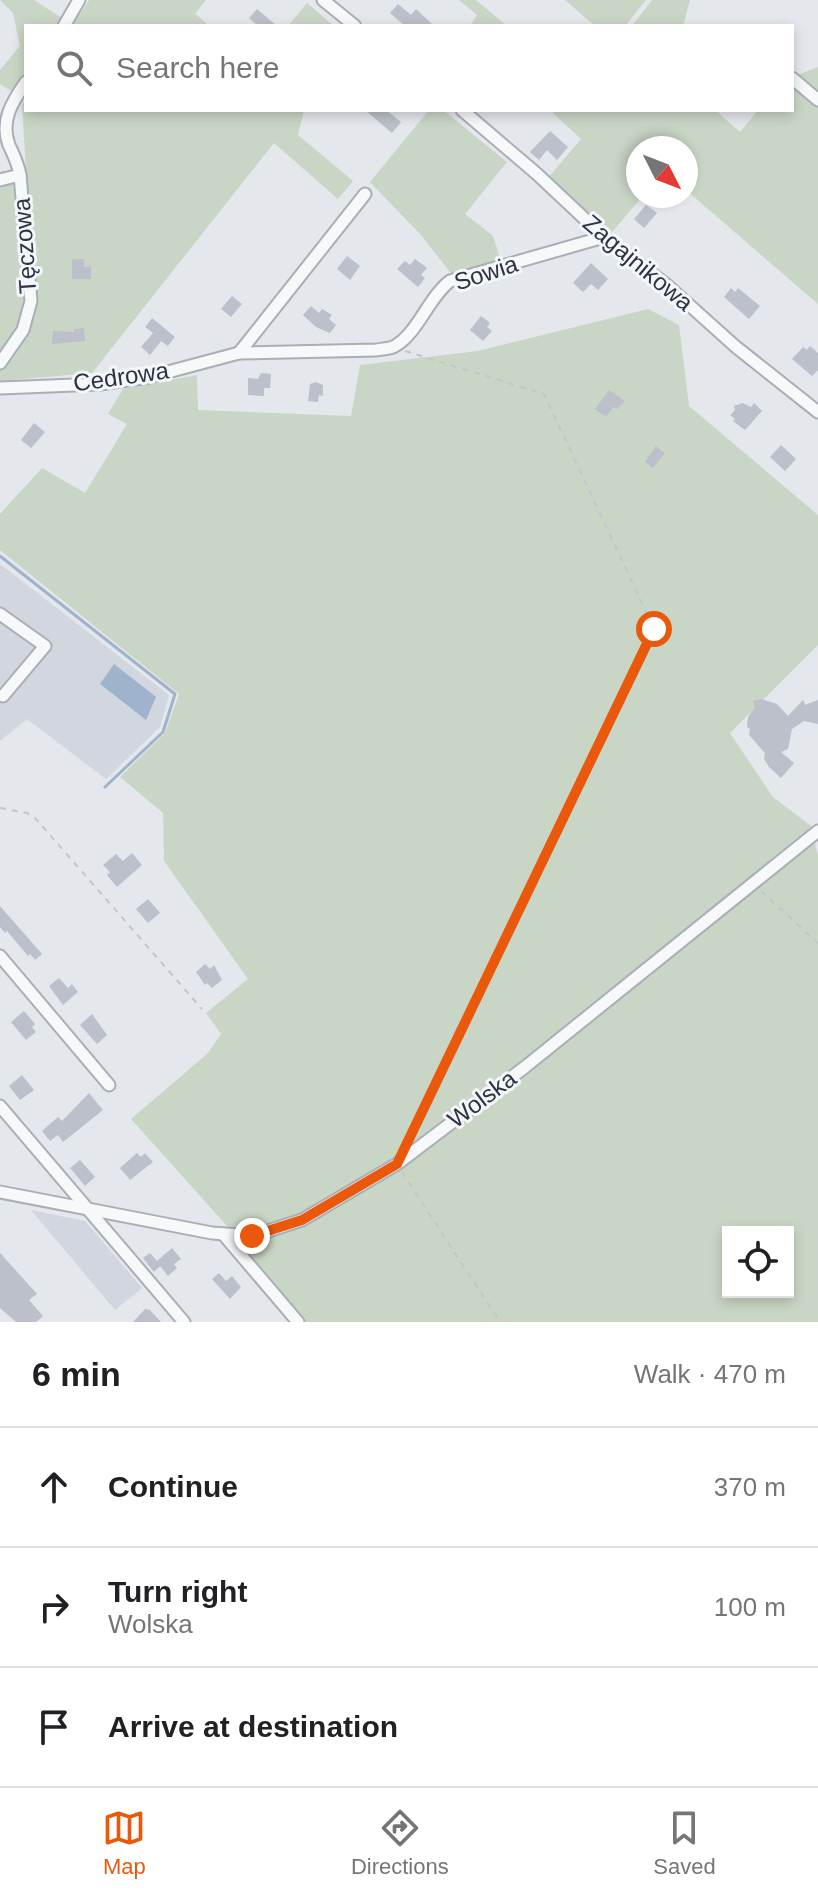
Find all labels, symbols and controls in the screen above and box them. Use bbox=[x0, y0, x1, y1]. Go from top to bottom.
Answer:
search box bbox=[24, 24, 794, 112]
icon: search bbox=[52, 46, 96, 90]
text: Search here bbox=[116, 51, 279, 84]
north arrow bbox=[626, 136, 698, 208]
street label: Tęczowa bbox=[8, 197, 41, 295]
street label: Zagajnikowa bbox=[578, 209, 699, 317]
street label: Sowia bbox=[451, 249, 522, 295]
street label: Cedrowa bbox=[71, 356, 171, 397]
route start bbox=[636, 611, 672, 647]
street label: Wolska bbox=[442, 1064, 522, 1133]
route end bbox=[234, 1218, 270, 1254]
map controls bbox=[722, 1226, 794, 1298]
button: locate bbox=[722, 1226, 794, 1298]
text: 6 min bbox=[32, 1355, 121, 1393]
text: Walk · 470 m bbox=[634, 1359, 786, 1389]
icon: ahead bbox=[32, 1465, 76, 1509]
text: Continue bbox=[108, 1470, 238, 1503]
text: 370 m bbox=[714, 1472, 786, 1502]
text: Turn right bbox=[108, 1575, 247, 1608]
icon: right bbox=[32, 1585, 76, 1629]
text: 100 m bbox=[714, 1592, 786, 1622]
text: Wolska bbox=[108, 1609, 193, 1639]
icon: arrive bbox=[32, 1705, 76, 1749]
text: Arrive at destination bbox=[108, 1710, 398, 1743]
tab: Map bbox=[102, 1806, 146, 1880]
tab: Directions bbox=[351, 1806, 449, 1880]
tab: Saved bbox=[653, 1806, 716, 1880]

